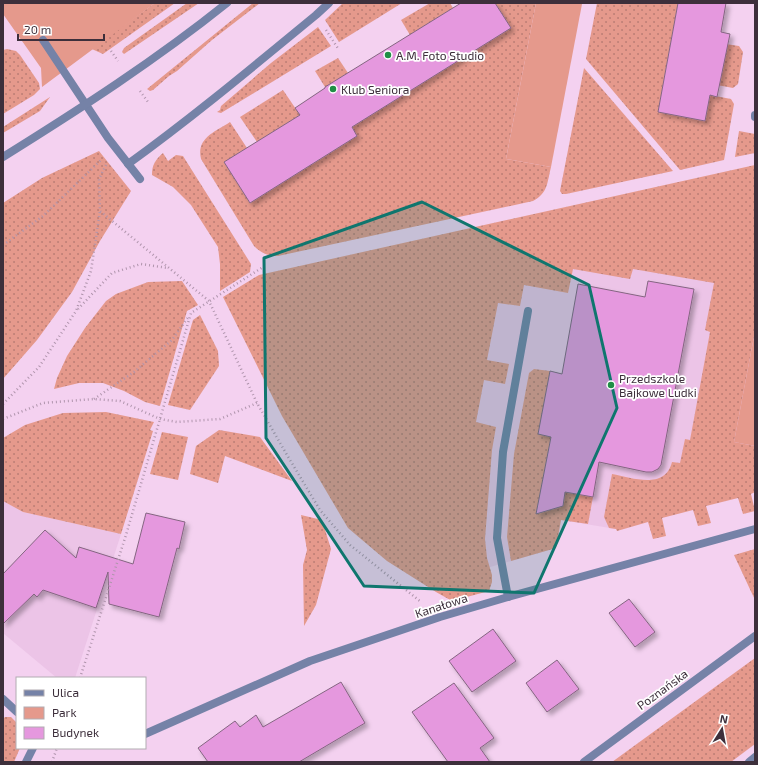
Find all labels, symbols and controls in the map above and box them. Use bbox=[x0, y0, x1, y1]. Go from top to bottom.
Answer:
scale bar bbox=[18, 16, 104, 42]
text: 20 m bbox=[24, 22, 51, 36]
place label: A.M. Foto Studio bbox=[396, 48, 484, 62]
marker: A.M. Foto Studio bbox=[383, 50, 393, 60]
place label: Klub Seniora bbox=[341, 82, 409, 96]
marker: Klub Seniora bbox=[328, 84, 338, 94]
place label: Przedszkole Bajkowe Ludki bbox=[619, 371, 697, 400]
marker: Przedszkole Bajkowe Ludki bbox=[606, 380, 616, 390]
street label: Kanałowa bbox=[413, 590, 469, 620]
street label: Poznańska bbox=[634, 666, 690, 712]
legend bbox=[16, 677, 146, 749]
text: Ulica bbox=[52, 685, 79, 699]
text: Park bbox=[52, 705, 77, 719]
north arrow bbox=[702, 709, 742, 749]
text: N bbox=[719, 712, 729, 726]
text: Budynek bbox=[52, 725, 99, 739]

